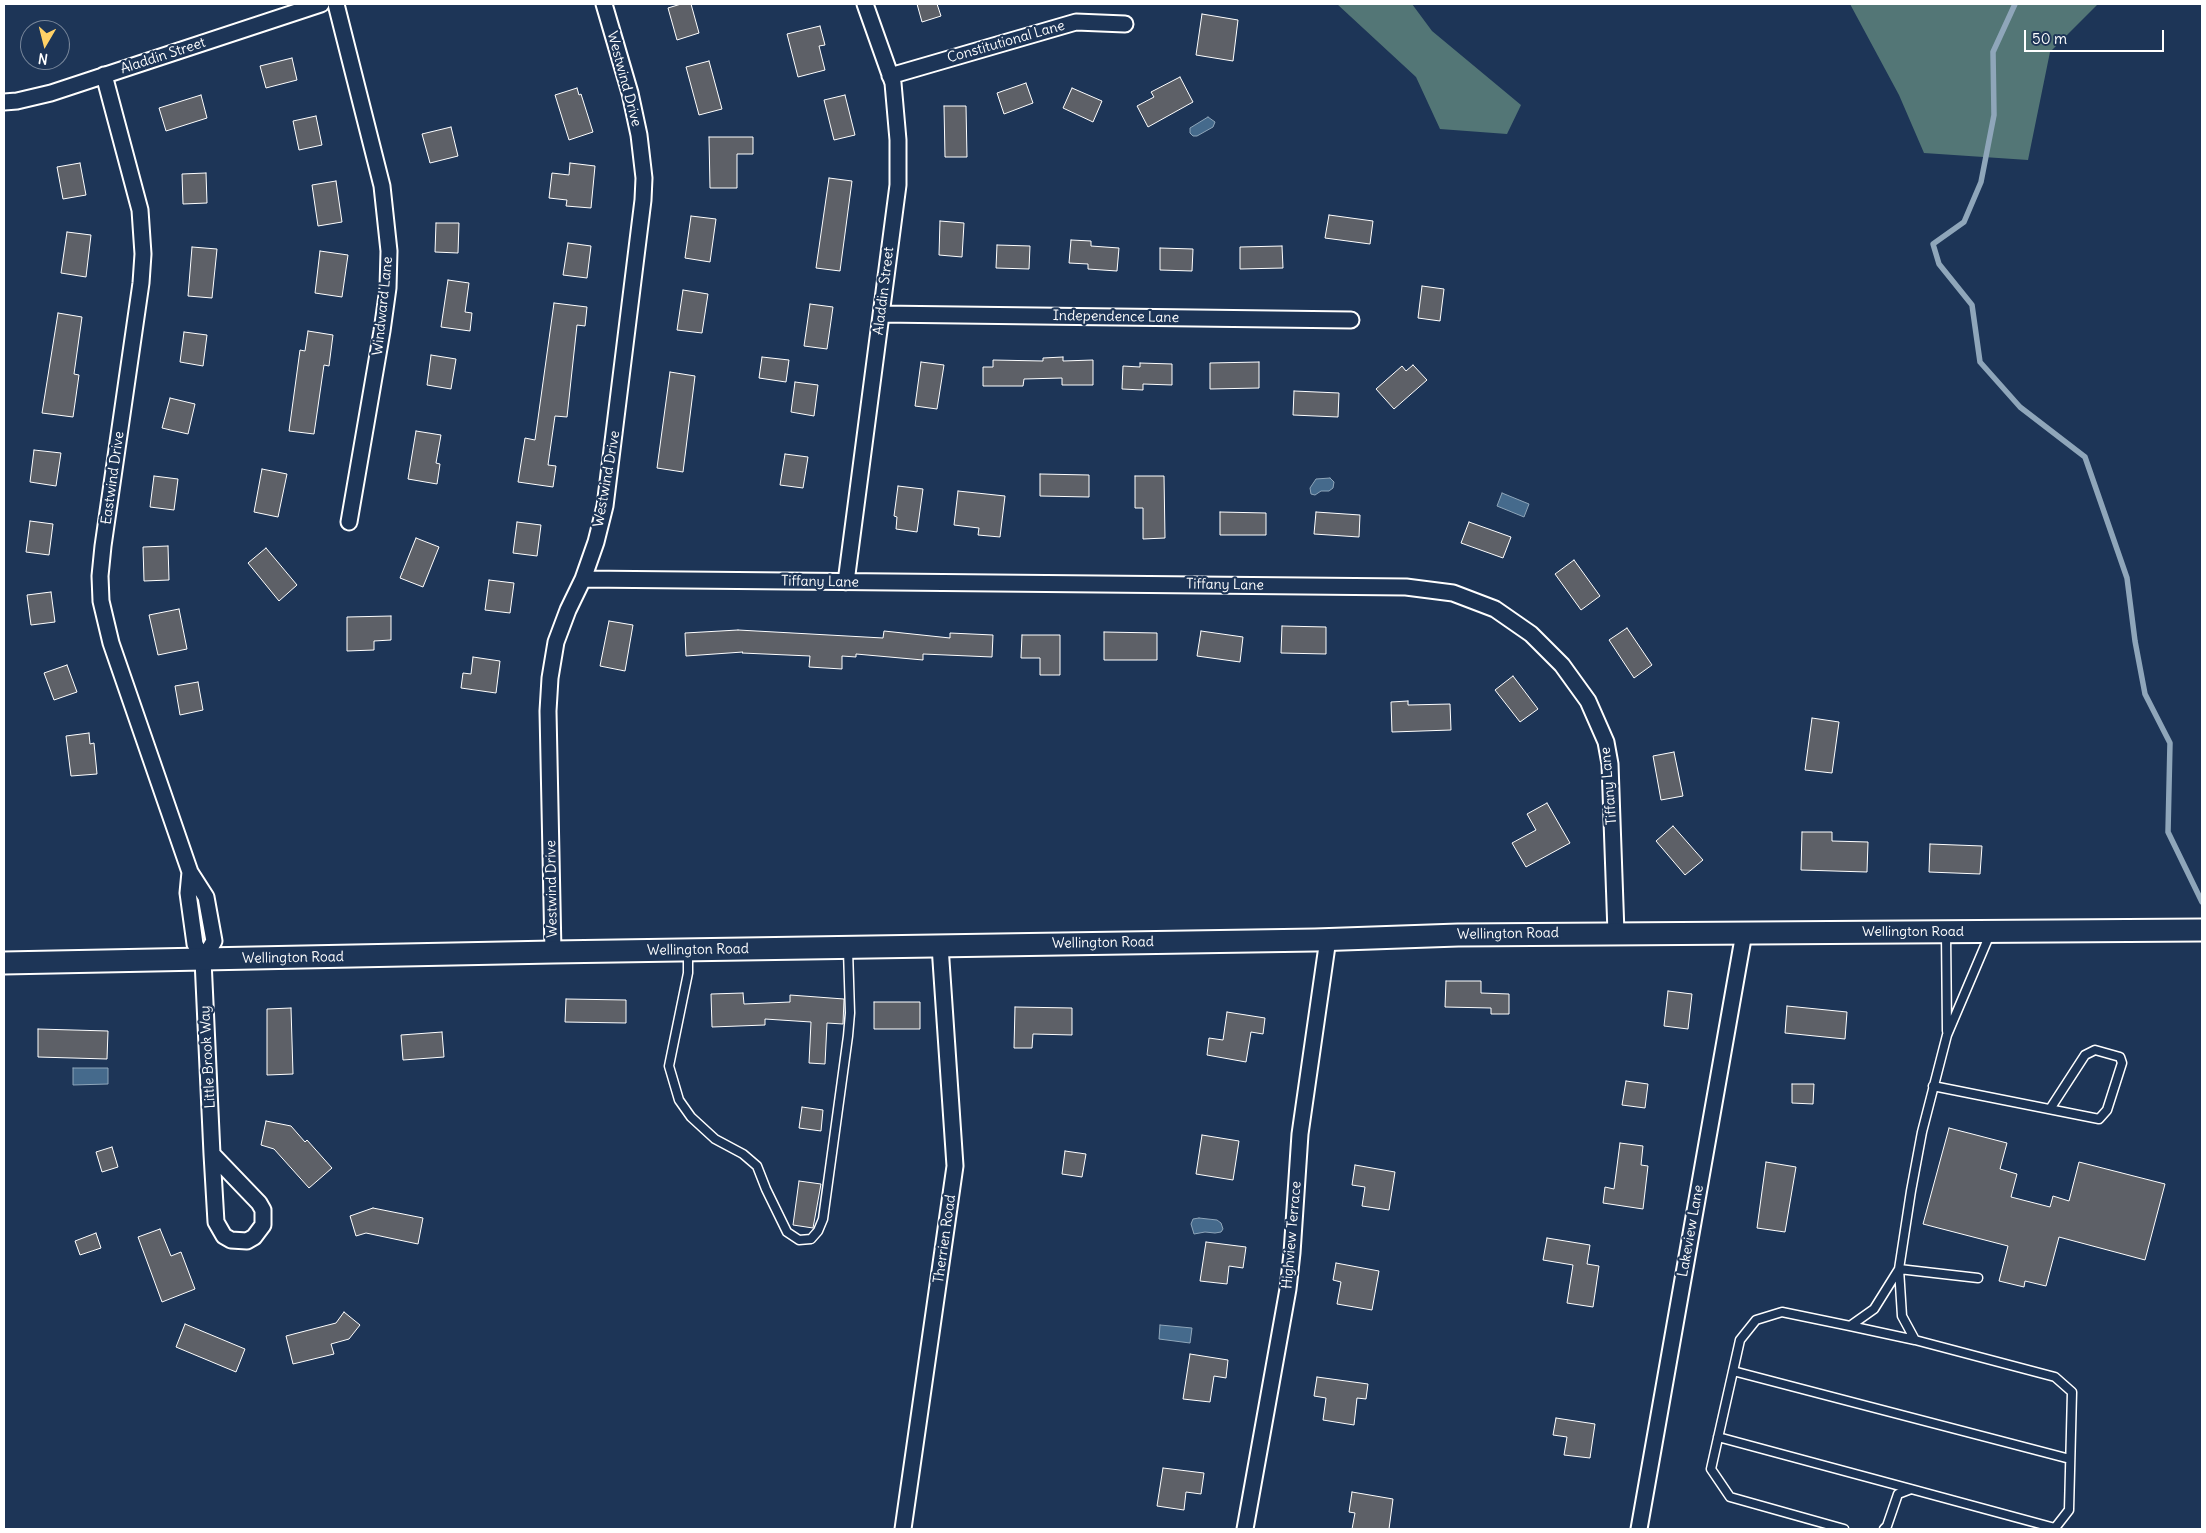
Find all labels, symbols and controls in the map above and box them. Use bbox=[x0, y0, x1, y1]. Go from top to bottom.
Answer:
street label: Constitutional Lane bbox=[945, 17, 1067, 67]
north arrow bbox=[20, 20, 70, 70]
scale bar bbox=[2026, 20, 2166, 52]
text: 50 m bbox=[2032, 29, 2067, 48]
street label: Westwind Drive bbox=[603, 30, 645, 128]
street label: Aladdin Street bbox=[118, 34, 208, 78]
text: N bbox=[37, 49, 49, 68]
street label: Aladdin Street bbox=[870, 246, 898, 336]
street label: Windward Lane bbox=[369, 256, 397, 356]
street label: Independence Lane bbox=[1053, 308, 1179, 326]
street label: Westwind Drive bbox=[590, 429, 624, 529]
street label: Eastwind Drive bbox=[98, 430, 128, 526]
street label: Tiffany Lane bbox=[781, 573, 859, 591]
street label: Tiffany Lane bbox=[1186, 576, 1264, 594]
street label: Tiffany Lane bbox=[1597, 746, 1621, 826]
street label: Westwind Drive bbox=[543, 840, 561, 938]
street label: Wellington Road bbox=[1862, 924, 1964, 940]
street label: Wellington Road bbox=[1457, 925, 1559, 943]
street label: Wellington Road bbox=[1052, 934, 1154, 952]
street label: Wellington Road bbox=[647, 941, 749, 959]
street label: Wellington Road bbox=[242, 949, 344, 967]
street label: Little Brook Way bbox=[197, 1005, 219, 1109]
street label: Highview Terrace bbox=[1279, 1180, 1305, 1290]
street label: Lakeview Lane bbox=[1675, 1184, 1707, 1278]
street label: Therrien Road bbox=[930, 1194, 960, 1284]

